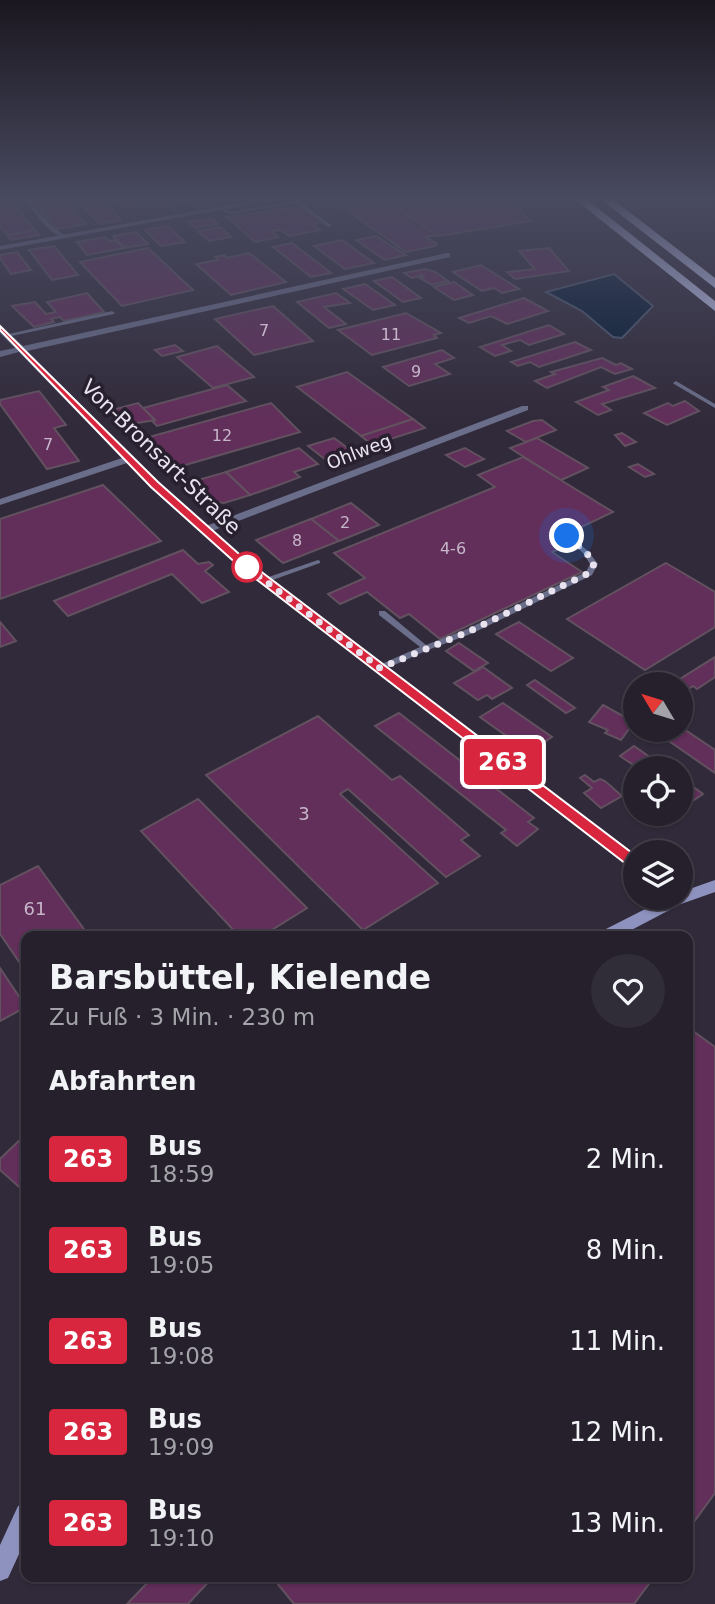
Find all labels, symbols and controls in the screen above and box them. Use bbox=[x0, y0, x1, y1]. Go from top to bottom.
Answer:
house number: 7 bbox=[259, 321, 269, 340]
house number: 11 bbox=[381, 325, 401, 344]
house number: 9 bbox=[411, 362, 421, 381]
street label: Von-Bronsart-Straße bbox=[76, 375, 246, 539]
house number: 12 bbox=[212, 426, 232, 445]
street label: Ohlweg bbox=[323, 430, 394, 473]
house number: 7 bbox=[43, 435, 53, 454]
house number: 2 bbox=[340, 513, 350, 532]
your location bbox=[549, 518, 584, 553]
house number: 8 bbox=[292, 531, 302, 550]
house number: 4-6 bbox=[440, 539, 466, 558]
unlabelled marker bbox=[232, 552, 262, 582]
north arrow bbox=[623, 672, 693, 742]
map controls bbox=[623, 672, 693, 910]
line badge: 263 bbox=[463, 739, 543, 785]
text: 263 bbox=[478, 748, 528, 776]
button: locate bbox=[623, 756, 693, 826]
house number: 3 bbox=[298, 803, 310, 824]
button: layers bbox=[623, 840, 693, 910]
house number: 61 bbox=[24, 898, 46, 919]
button: heart bbox=[591, 954, 665, 1028]
text: Barsbüttel, Kielende bbox=[49, 958, 431, 997]
text: Zu Fuß · 3 Min. · 230 m bbox=[49, 1004, 315, 1030]
text: Abfahrten bbox=[49, 1066, 197, 1096]
text: Bus bbox=[148, 1131, 202, 1161]
text: 2 Min. bbox=[586, 1144, 665, 1174]
text: 263 bbox=[63, 1145, 113, 1173]
text: 18:59 bbox=[148, 1161, 214, 1187]
text: Bus bbox=[148, 1222, 202, 1252]
text: 8 Min. bbox=[586, 1235, 665, 1265]
text: 263 bbox=[63, 1236, 113, 1264]
text: 19:05 bbox=[148, 1252, 214, 1278]
text: Bus bbox=[148, 1313, 202, 1343]
text: 11 Min. bbox=[569, 1326, 665, 1356]
text: 263 bbox=[63, 1327, 113, 1355]
text: 19:08 bbox=[148, 1343, 214, 1369]
text: Bus bbox=[148, 1404, 202, 1434]
text: 12 Min. bbox=[569, 1417, 665, 1447]
text: 263 bbox=[63, 1418, 113, 1446]
text: 19:09 bbox=[148, 1434, 214, 1460]
text: Bus bbox=[148, 1495, 202, 1525]
text: 13 Min. bbox=[569, 1508, 665, 1538]
text: 263 bbox=[63, 1509, 113, 1537]
text: 19:10 bbox=[148, 1525, 214, 1551]

